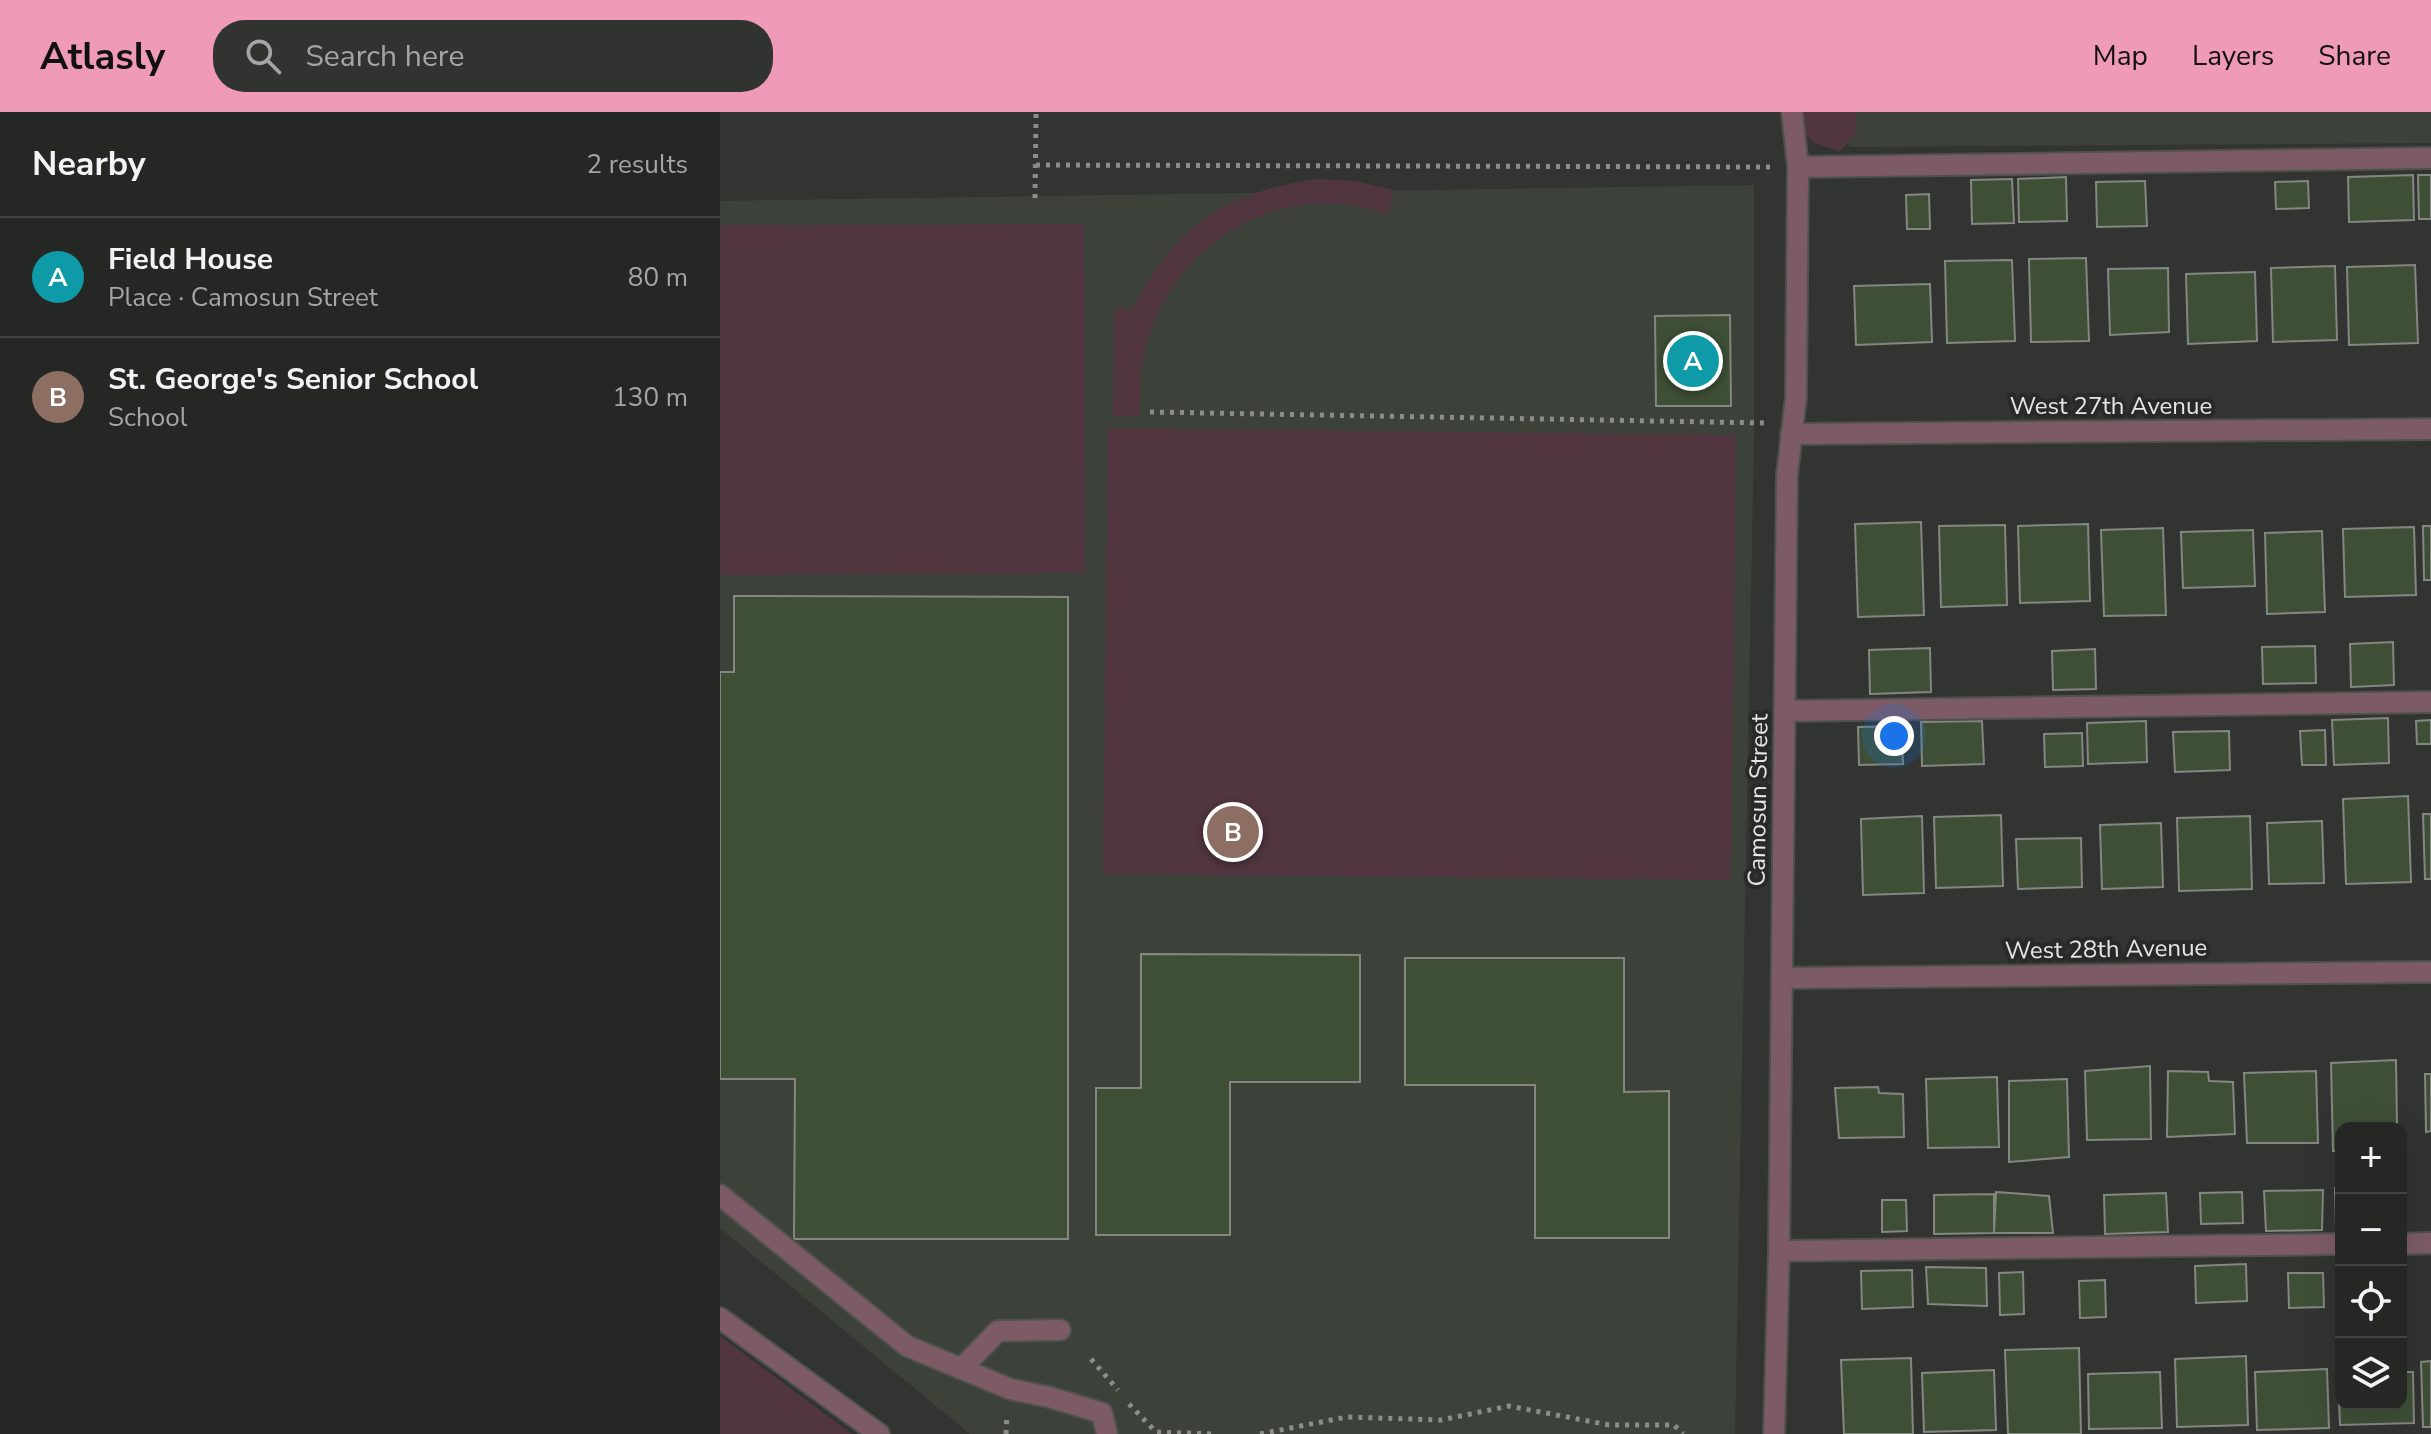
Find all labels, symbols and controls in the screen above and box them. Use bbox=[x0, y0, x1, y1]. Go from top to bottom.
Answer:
search box bbox=[213, 20, 773, 92]
text: Atlasly bbox=[40, 31, 165, 82]
icon: search bbox=[241, 34, 285, 78]
text: Search here bbox=[305, 36, 464, 77]
text: Map bbox=[2093, 37, 2148, 75]
text: Layers bbox=[2192, 37, 2274, 75]
text: Share bbox=[2318, 37, 2391, 75]
text: Nearby bbox=[32, 141, 146, 187]
text: 2 results bbox=[587, 147, 688, 182]
text: Field House bbox=[108, 239, 273, 280]
text: A bbox=[48, 260, 68, 295]
text: 80 m bbox=[628, 260, 688, 295]
text: Place · Camosun Street bbox=[108, 280, 378, 315]
pin: A bbox=[1667, 331, 1719, 391]
text: St. George's Senior School bbox=[108, 359, 478, 400]
text: B bbox=[49, 380, 67, 415]
text: 130 m bbox=[612, 380, 688, 415]
street label: West 27th Avenue bbox=[2010, 390, 2212, 422]
text: School bbox=[108, 400, 187, 435]
street label: Camosun Street bbox=[1740, 713, 1776, 887]
your location bbox=[1874, 716, 1914, 756]
pin: B bbox=[1207, 802, 1259, 862]
street label: West 28th Avenue bbox=[2005, 931, 2207, 967]
map controls bbox=[2335, 1122, 2407, 1410]
button: + bbox=[2335, 1122, 2407, 1194]
button: − bbox=[2335, 1194, 2407, 1266]
button: locate bbox=[2335, 1266, 2407, 1338]
button: layers bbox=[2335, 1338, 2407, 1410]

